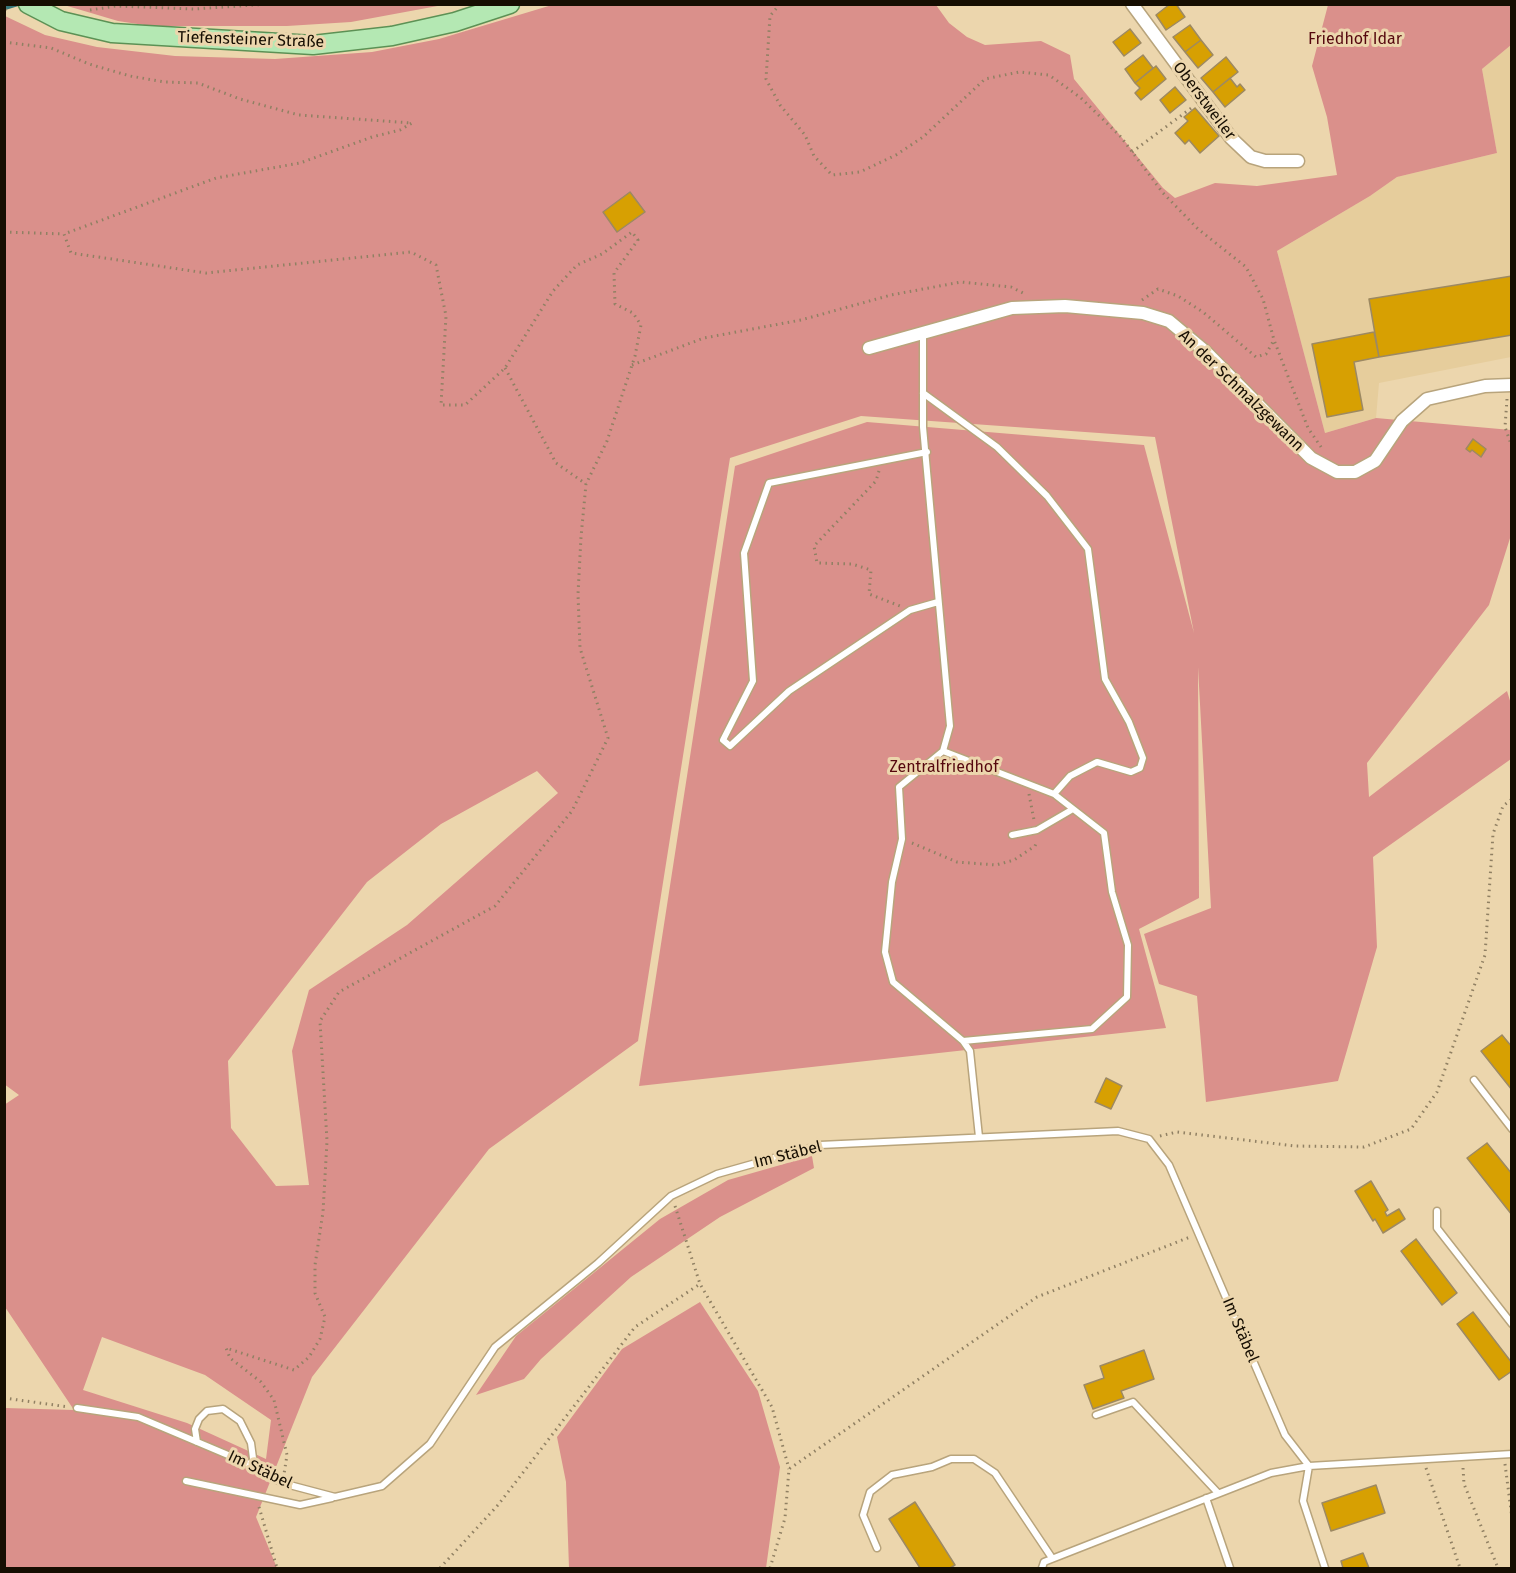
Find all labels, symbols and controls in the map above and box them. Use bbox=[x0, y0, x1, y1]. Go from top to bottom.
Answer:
street label: Tiefensteiner Straße bbox=[177, 28, 325, 52]
park label: Friedhof Idar bbox=[1308, 30, 1402, 50]
street label: Oberstweiler bbox=[1168, 58, 1240, 144]
street label: An der Schmalzgewann bbox=[1174, 326, 1308, 456]
park label: Zentralfriedhof bbox=[889, 758, 999, 778]
street label: Im Stäbel bbox=[752, 1137, 824, 1173]
street label: Im Stäbel bbox=[1218, 1295, 1262, 1365]
street label: Im Stäbel bbox=[225, 1447, 295, 1493]

